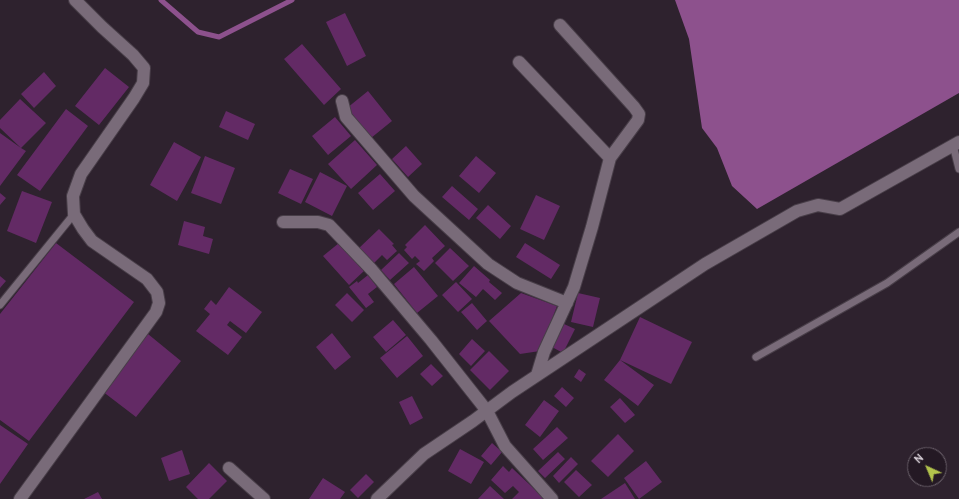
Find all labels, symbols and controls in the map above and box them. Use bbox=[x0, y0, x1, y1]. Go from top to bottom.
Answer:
north arrow bbox=[907, 447, 947, 487]
text: N bbox=[912, 451, 927, 467]

